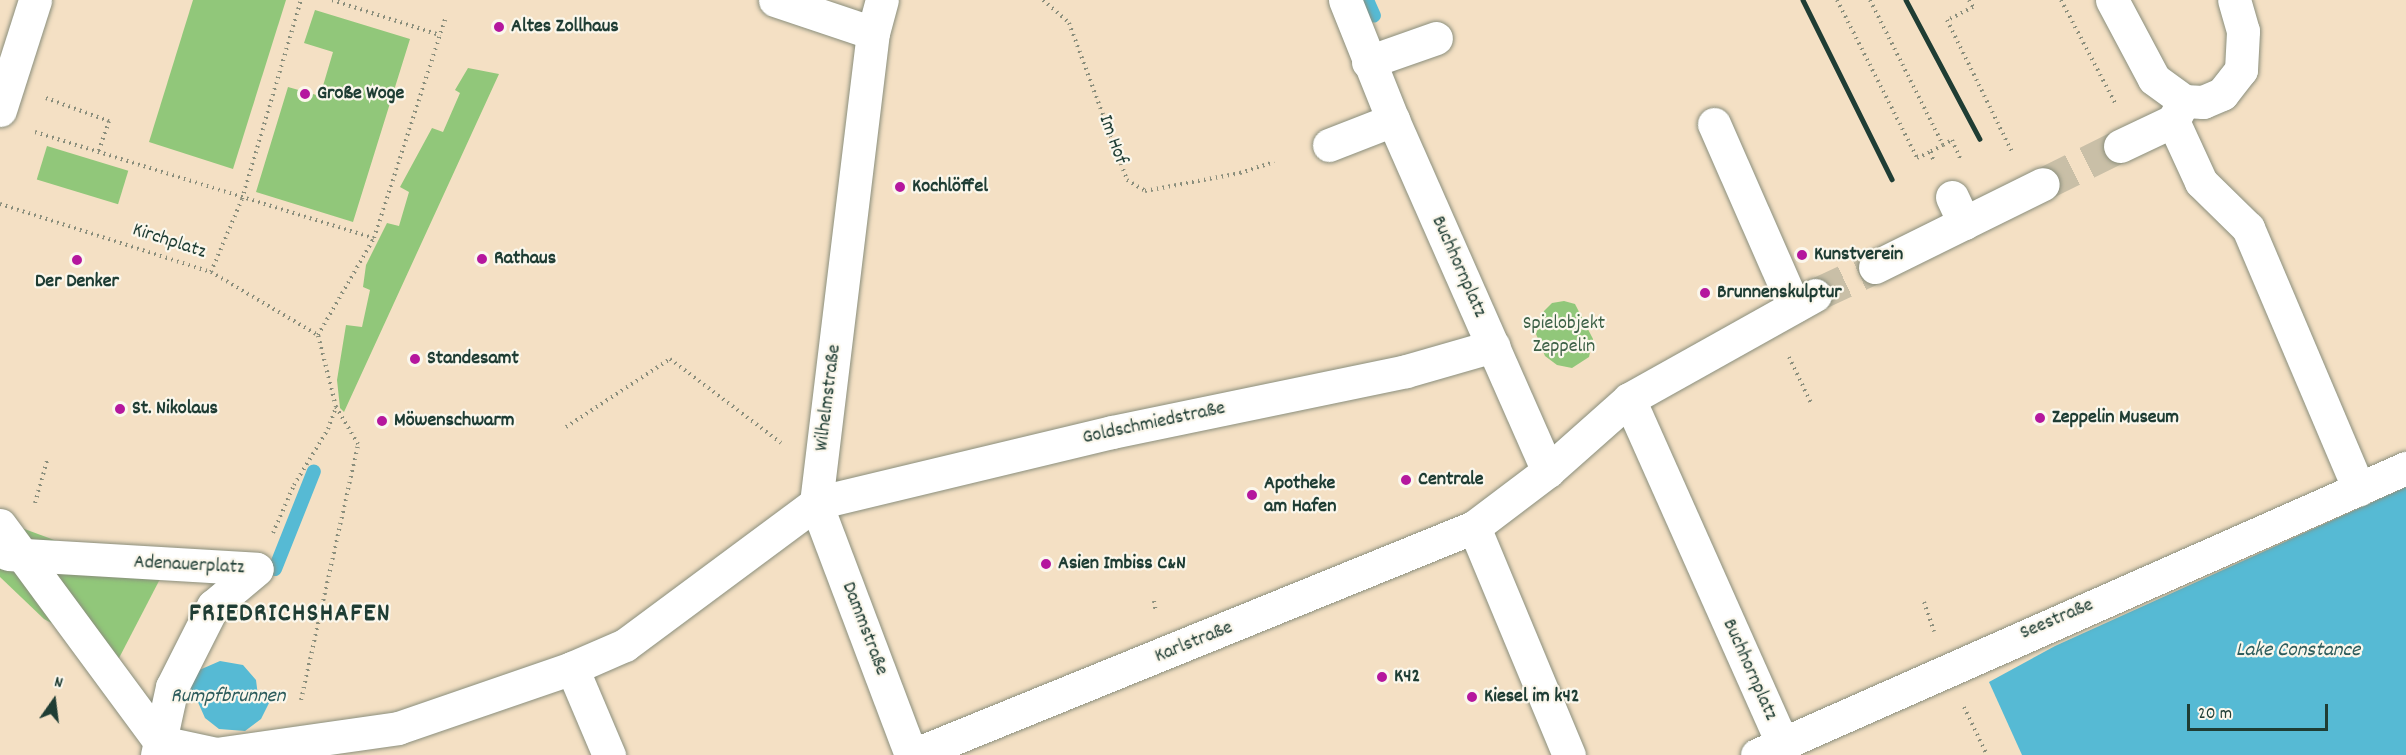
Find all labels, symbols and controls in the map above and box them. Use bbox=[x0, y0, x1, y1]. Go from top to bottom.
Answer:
place label: Altes Zollhaus bbox=[511, 15, 619, 39]
marker: Altes Zollhaus bbox=[492, 20, 506, 34]
place label: Große Woge bbox=[317, 82, 404, 106]
marker: Große Woge bbox=[298, 87, 312, 101]
street label: Im Hof bbox=[1092, 112, 1132, 168]
place label: Kochlöffel bbox=[912, 175, 988, 199]
marker: Kochlöffel bbox=[893, 180, 907, 194]
street label: Buchhornplatz bbox=[1425, 213, 1491, 321]
street label: Kirchplatz bbox=[129, 219, 209, 265]
place label: Kunstverein bbox=[1814, 243, 1903, 267]
place label: Rathaus bbox=[494, 247, 556, 271]
marker: Kunstverein bbox=[1795, 248, 1809, 262]
marker: Rathaus bbox=[475, 252, 489, 266]
marker: Der Denker bbox=[70, 253, 84, 267]
place label: Der Denker bbox=[35, 270, 119, 294]
place label: Brunnenskulptur bbox=[1717, 281, 1842, 305]
marker: Brunnenskulptur bbox=[1698, 286, 1712, 300]
park label: Spielobjekt Zeppelin bbox=[1523, 313, 1605, 360]
street label: Wilhelmstraße bbox=[811, 343, 847, 453]
place label: Standesamt bbox=[427, 347, 519, 371]
marker: Standesamt bbox=[408, 352, 422, 366]
place label: St. Nikolaus bbox=[132, 397, 218, 421]
street label: Goldschmiedstraße bbox=[1080, 397, 1228, 451]
marker: St. Nikolaus bbox=[113, 402, 127, 416]
place label: Zeppelin Museum bbox=[2052, 406, 2179, 430]
place label: Möwenschwarm bbox=[394, 409, 515, 433]
marker: Zeppelin Museum bbox=[2033, 411, 2047, 425]
marker: Möwenschwarm bbox=[375, 414, 389, 428]
place label: Centrale bbox=[1418, 468, 1484, 492]
place label: Apotheke am Hafen bbox=[1264, 472, 1336, 519]
marker: Centrale bbox=[1399, 473, 1413, 487]
marker: Apotheke am Hafen bbox=[1245, 488, 1259, 502]
street label: Adenauerplatz bbox=[133, 551, 245, 581]
place label: Asien Imbiss C&N bbox=[1058, 552, 1186, 576]
marker: Asien Imbiss C&N bbox=[1039, 557, 1053, 571]
street label: Dammstraße bbox=[835, 579, 893, 679]
street label: Seestraße bbox=[2017, 594, 2097, 646]
district label: FRIEDRICHSHAFEN bbox=[189, 599, 391, 631]
street label: Buchhornplatz bbox=[1716, 616, 1782, 724]
street label: Karlstraße bbox=[1152, 617, 1236, 669]
water label: Lake Constance bbox=[2236, 638, 2360, 664]
place label: K42 bbox=[1394, 665, 1420, 689]
marker: K42 bbox=[1375, 670, 1389, 684]
north arrow bbox=[24, 671, 84, 731]
text: N bbox=[52, 671, 65, 695]
water label: Rumpfbrunnen bbox=[170, 684, 286, 710]
place label: Kiesel im k42 bbox=[1484, 685, 1579, 709]
marker: Kiesel im k42 bbox=[1465, 690, 1479, 704]
scale bar bbox=[2190, 692, 2331, 730]
text: 20 m bbox=[2198, 702, 2232, 727]

